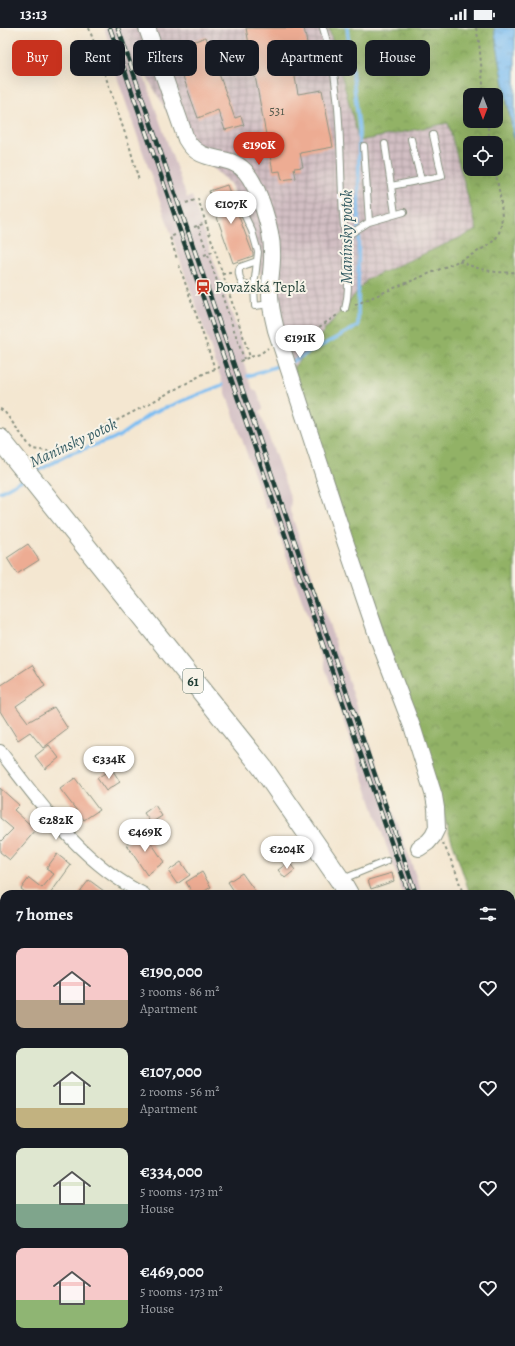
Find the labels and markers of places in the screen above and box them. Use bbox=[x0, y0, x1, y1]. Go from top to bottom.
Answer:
pin: €190K bbox=[231, 132, 287, 166]
pin: €107K bbox=[203, 191, 259, 225]
place label: Považská Teplá bbox=[215, 277, 306, 297]
station icon: Považská Teplá bbox=[194, 278, 212, 296]
pin: €191K bbox=[272, 325, 328, 359]
pin: €334K bbox=[81, 746, 137, 780]
pin: €282K bbox=[28, 807, 84, 841]
pin: €469K bbox=[117, 819, 173, 853]
pin: €204K bbox=[259, 836, 315, 870]

